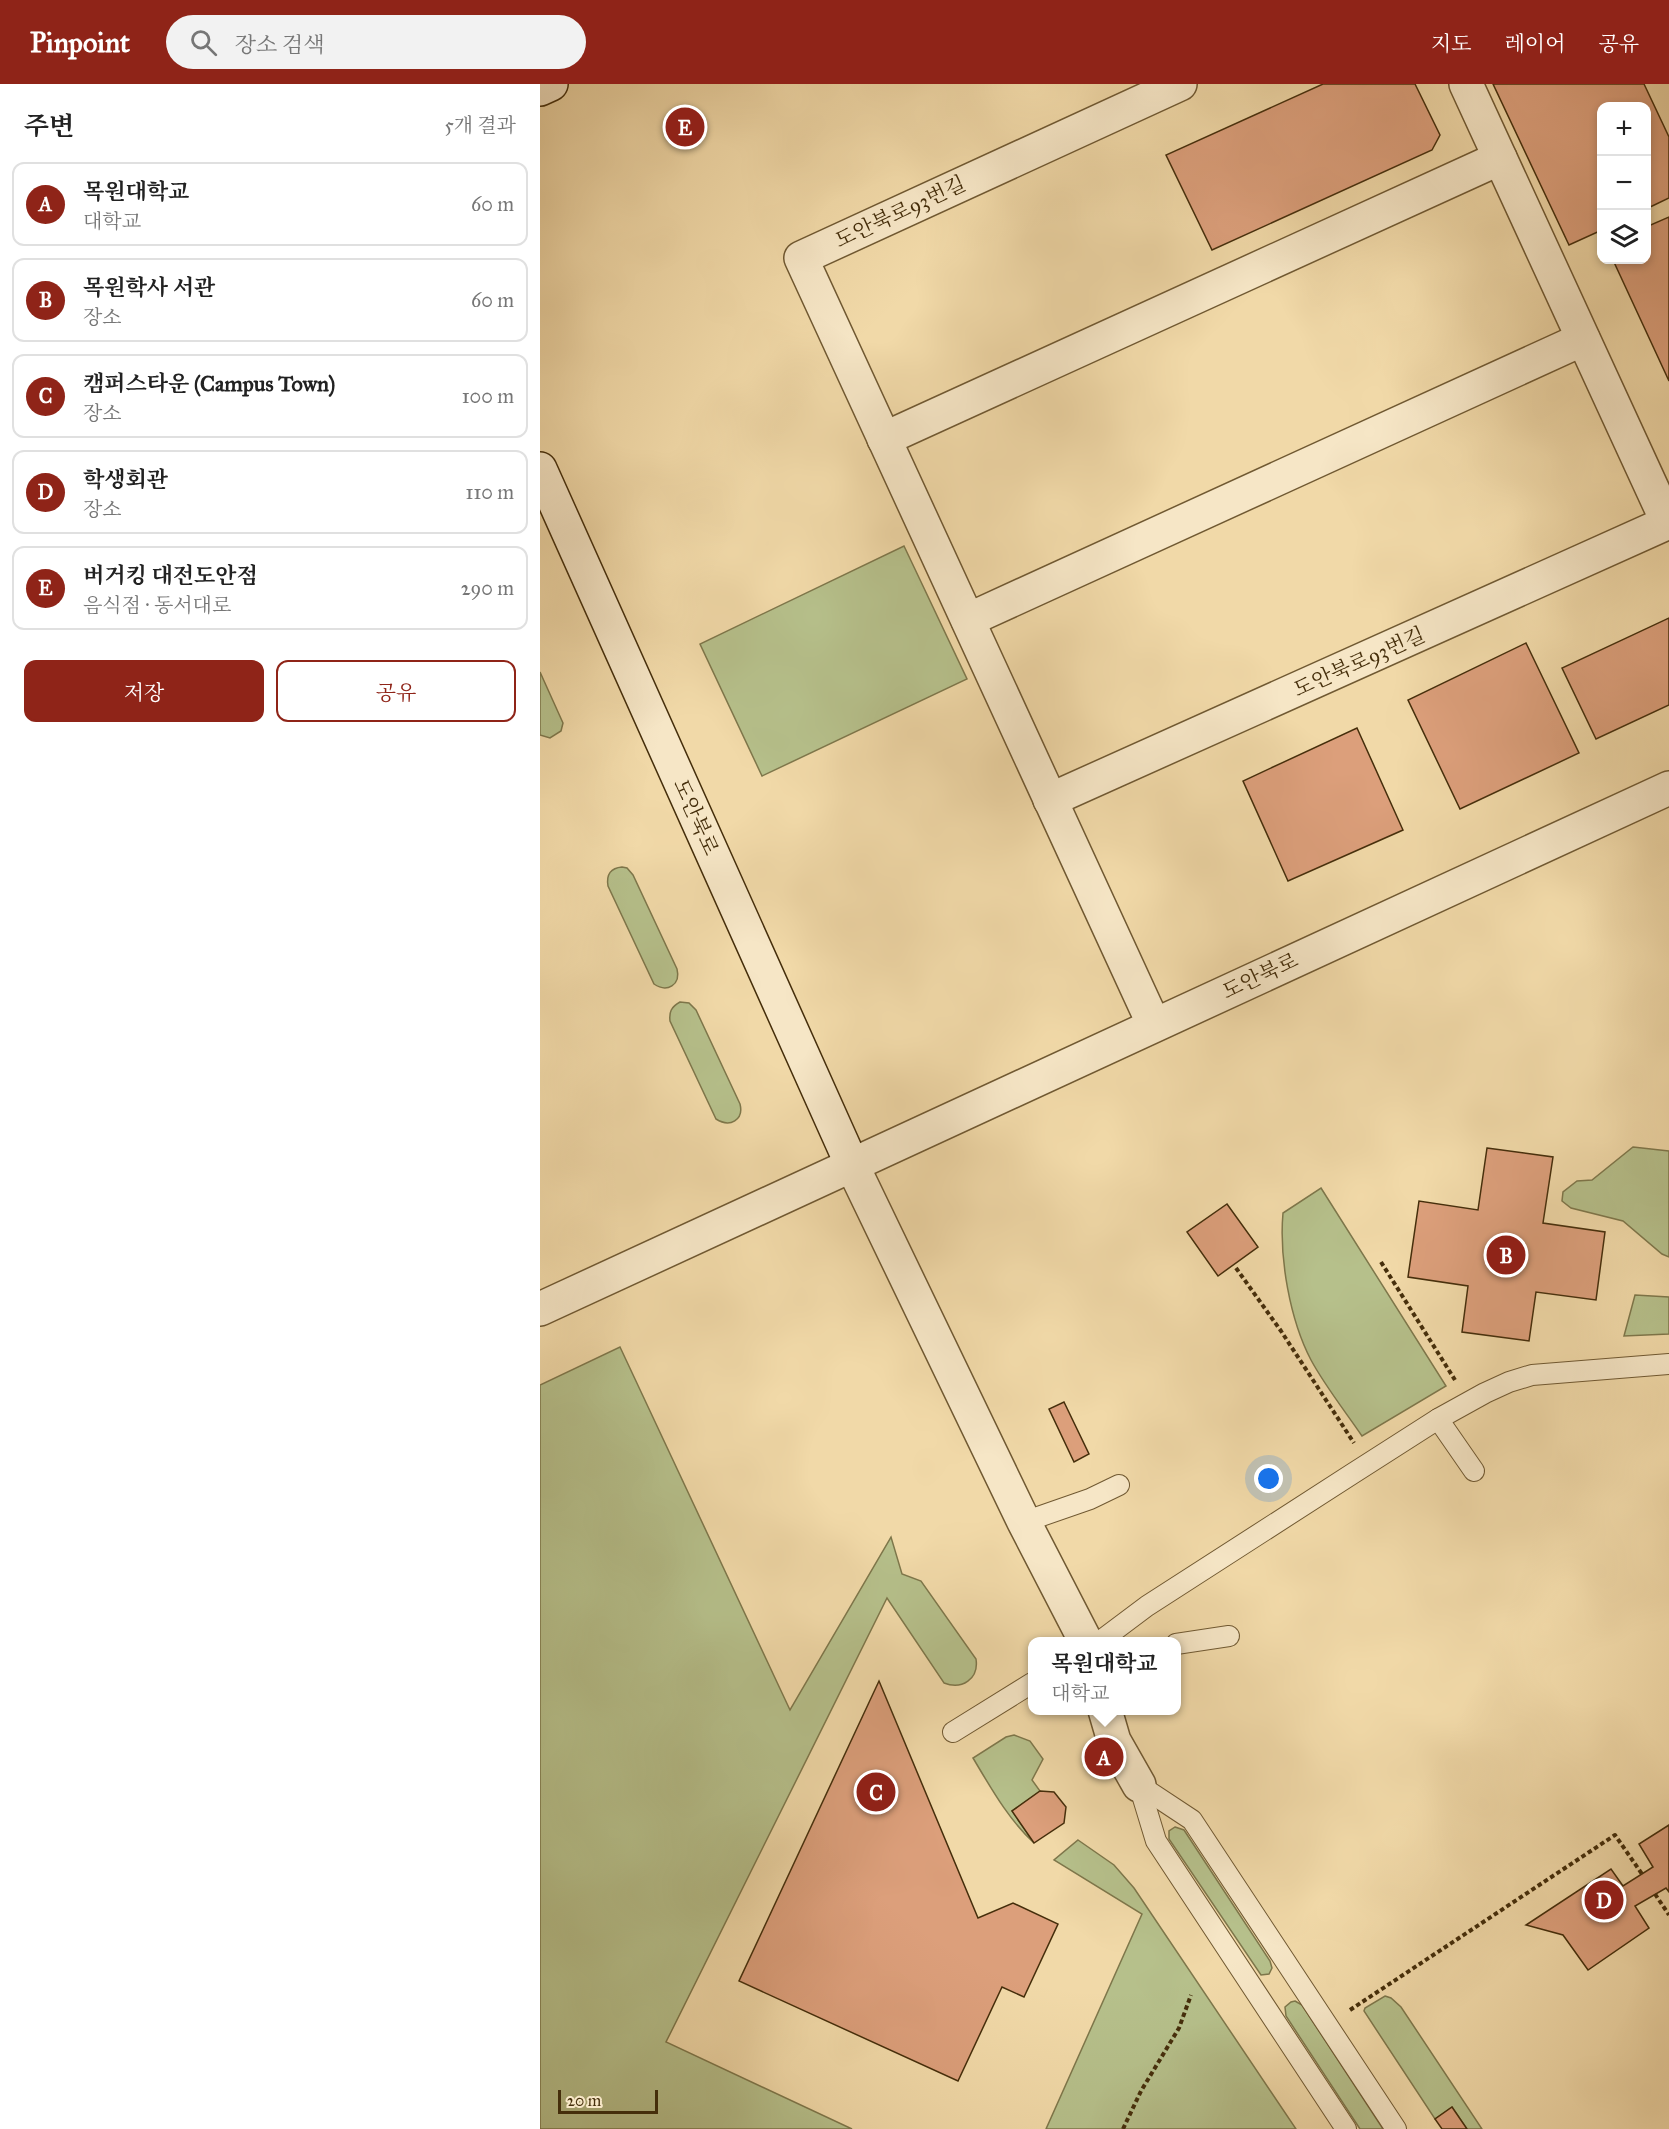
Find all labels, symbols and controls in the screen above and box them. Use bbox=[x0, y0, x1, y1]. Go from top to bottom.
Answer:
search box bbox=[166, 15, 586, 69]
text: Pinpoint bbox=[30, 25, 130, 60]
icon: search bbox=[187, 26, 220, 59]
text: 장소 검색 bbox=[235, 31, 325, 58]
text: 지도 bbox=[1431, 31, 1472, 57]
text: 레이어 bbox=[1505, 31, 1565, 57]
text: 공유 bbox=[1598, 31, 1639, 57]
map controls bbox=[1597, 102, 1651, 264]
button: + bbox=[1597, 102, 1651, 156]
pin: E bbox=[666, 104, 704, 150]
text: 주변 bbox=[24, 110, 74, 142]
text: 5개 결과 bbox=[444, 113, 516, 137]
button: − bbox=[1597, 156, 1651, 210]
street label: 도안북로93번길 bbox=[830, 170, 970, 254]
text: 목원대학교 bbox=[83, 178, 189, 205]
text: A bbox=[39, 192, 52, 216]
text: 60 m bbox=[471, 192, 514, 216]
text: 대학교 bbox=[83, 209, 141, 233]
button: layers bbox=[1597, 210, 1651, 264]
text: 목원학사 서관 bbox=[83, 274, 215, 301]
text: B bbox=[39, 288, 52, 312]
text: 60 m bbox=[471, 288, 514, 312]
text: 장소 bbox=[83, 305, 122, 329]
text: 캠퍼스타운 (Campus Town) bbox=[83, 370, 335, 397]
text: C bbox=[39, 384, 52, 408]
text: 100 m bbox=[462, 384, 514, 408]
text: 장소 bbox=[83, 401, 122, 425]
text: 학생회관 bbox=[83, 466, 168, 493]
text: D bbox=[38, 480, 53, 504]
text: 110 m bbox=[466, 480, 514, 504]
text: 장소 bbox=[83, 497, 122, 521]
text: 버거킹 대전도안점 bbox=[83, 562, 258, 589]
text: E bbox=[38, 576, 53, 600]
text: 290 m bbox=[461, 576, 514, 600]
text: 음식점 · 동서대로 bbox=[83, 593, 231, 617]
street label: 도안북로93번길 bbox=[1289, 621, 1429, 703]
button: 저장 bbox=[24, 660, 264, 722]
button: 공유 bbox=[276, 660, 516, 722]
street label: 도안북로 bbox=[668, 775, 724, 859]
street label: 도안북로 bbox=[1218, 947, 1302, 1005]
pin: B bbox=[1486, 1232, 1526, 1278]
your location bbox=[1254, 1464, 1283, 1493]
popup bbox=[1028, 1637, 1181, 1715]
text: 목원대학교 bbox=[1051, 1650, 1158, 1677]
text: 대학교 bbox=[1051, 1681, 1109, 1705]
pin: A bbox=[1084, 1734, 1124, 1780]
pin: C bbox=[856, 1770, 896, 1814]
pin: D bbox=[1584, 1878, 1624, 1922]
scale bar bbox=[558, 2087, 658, 2114]
text: 20 m bbox=[567, 2091, 601, 2110]

